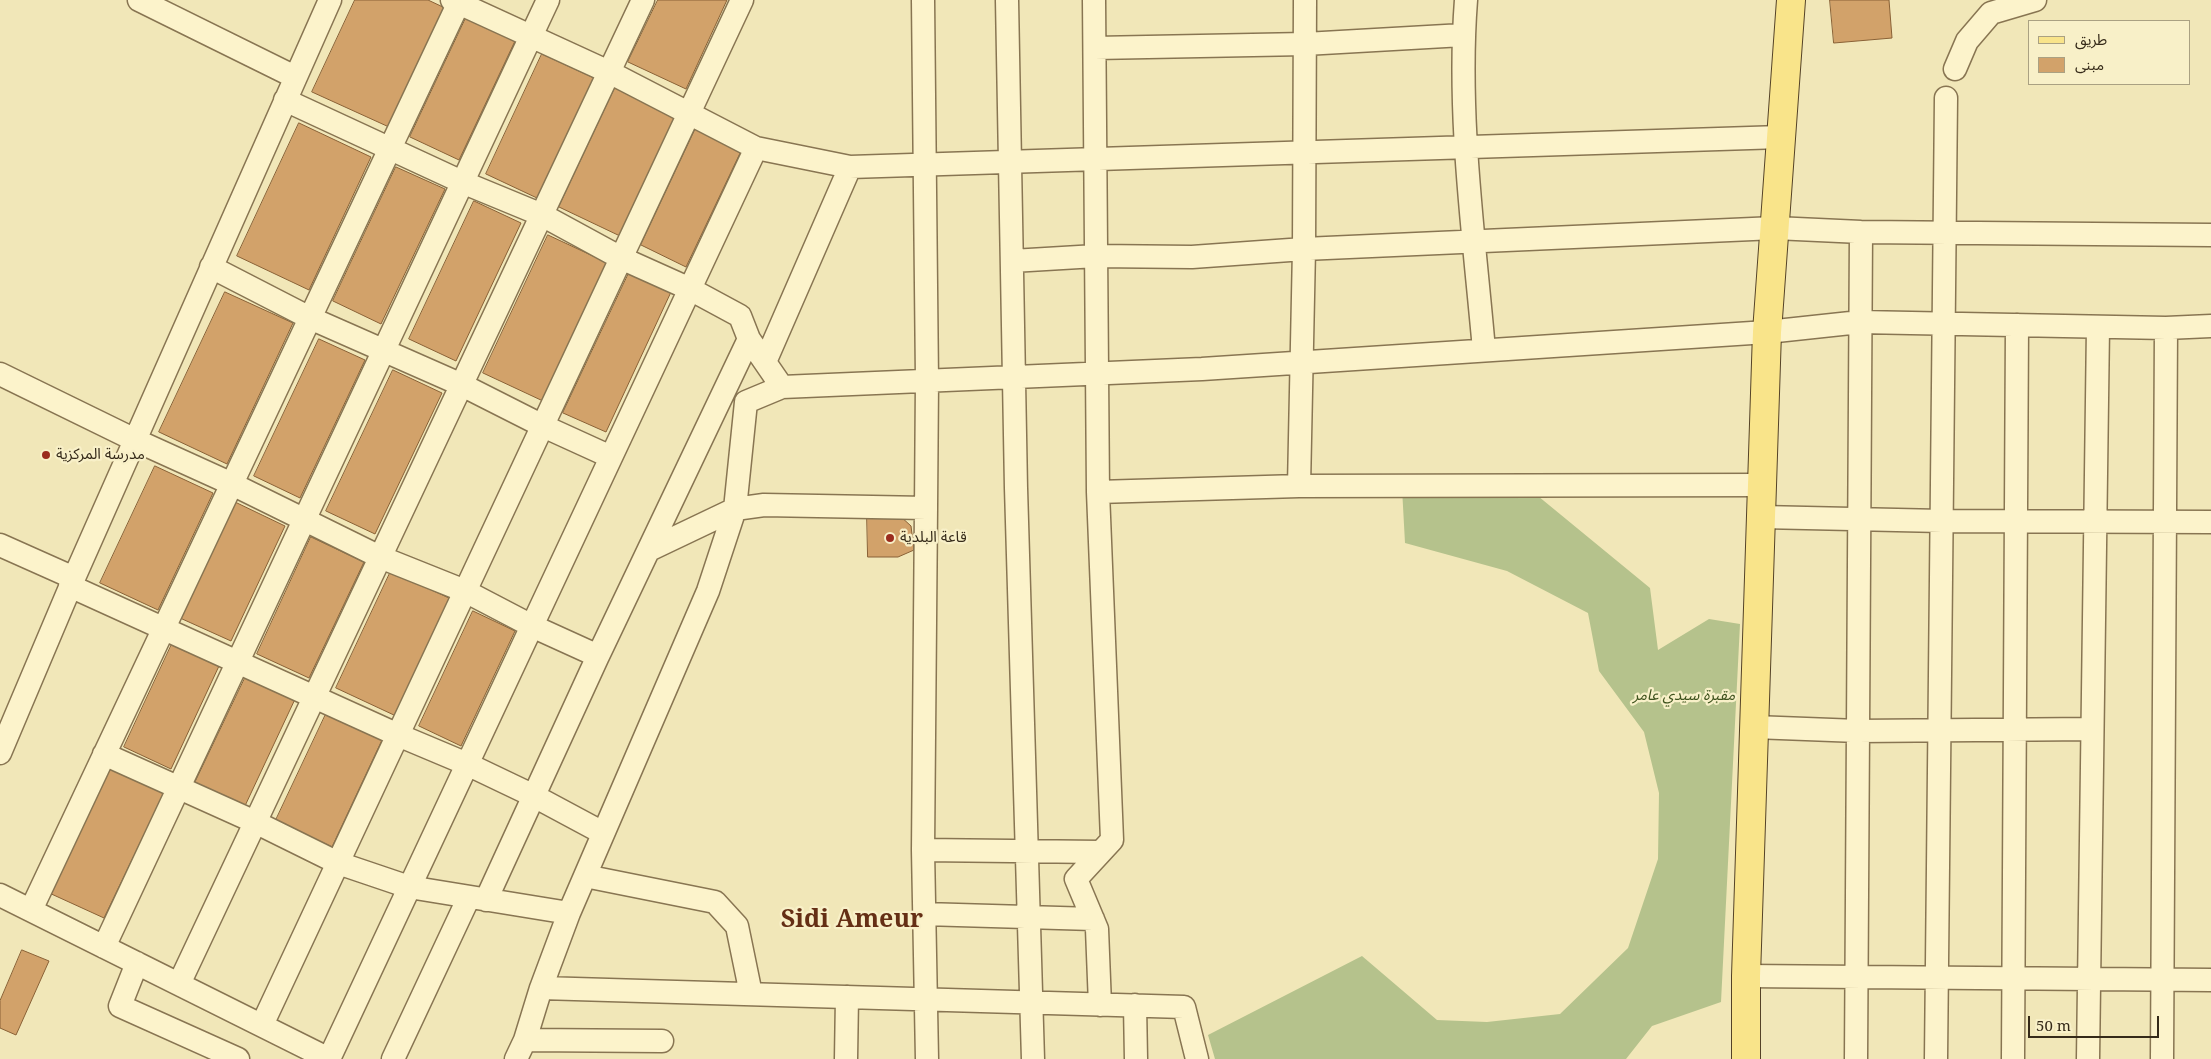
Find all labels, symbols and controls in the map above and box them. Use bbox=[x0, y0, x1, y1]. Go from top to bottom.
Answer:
legend bbox=[2028, 20, 2191, 85]
text: طريق bbox=[2075, 29, 2107, 49]
text: مبنى bbox=[2075, 54, 2104, 74]
place label: مدرسة المركزية bbox=[56, 446, 145, 464]
marker: مدرسة المركزية bbox=[40, 449, 52, 461]
place label: قاعة البلدية bbox=[900, 529, 967, 547]
marker: قاعة البلدية bbox=[884, 532, 896, 544]
park label: مقبرة سيدي عامر bbox=[1633, 687, 1735, 705]
district label: Sidi Ameur bbox=[781, 905, 923, 935]
scale bar bbox=[2031, 1006, 2162, 1038]
text: 50 m bbox=[2036, 1015, 2071, 1035]

